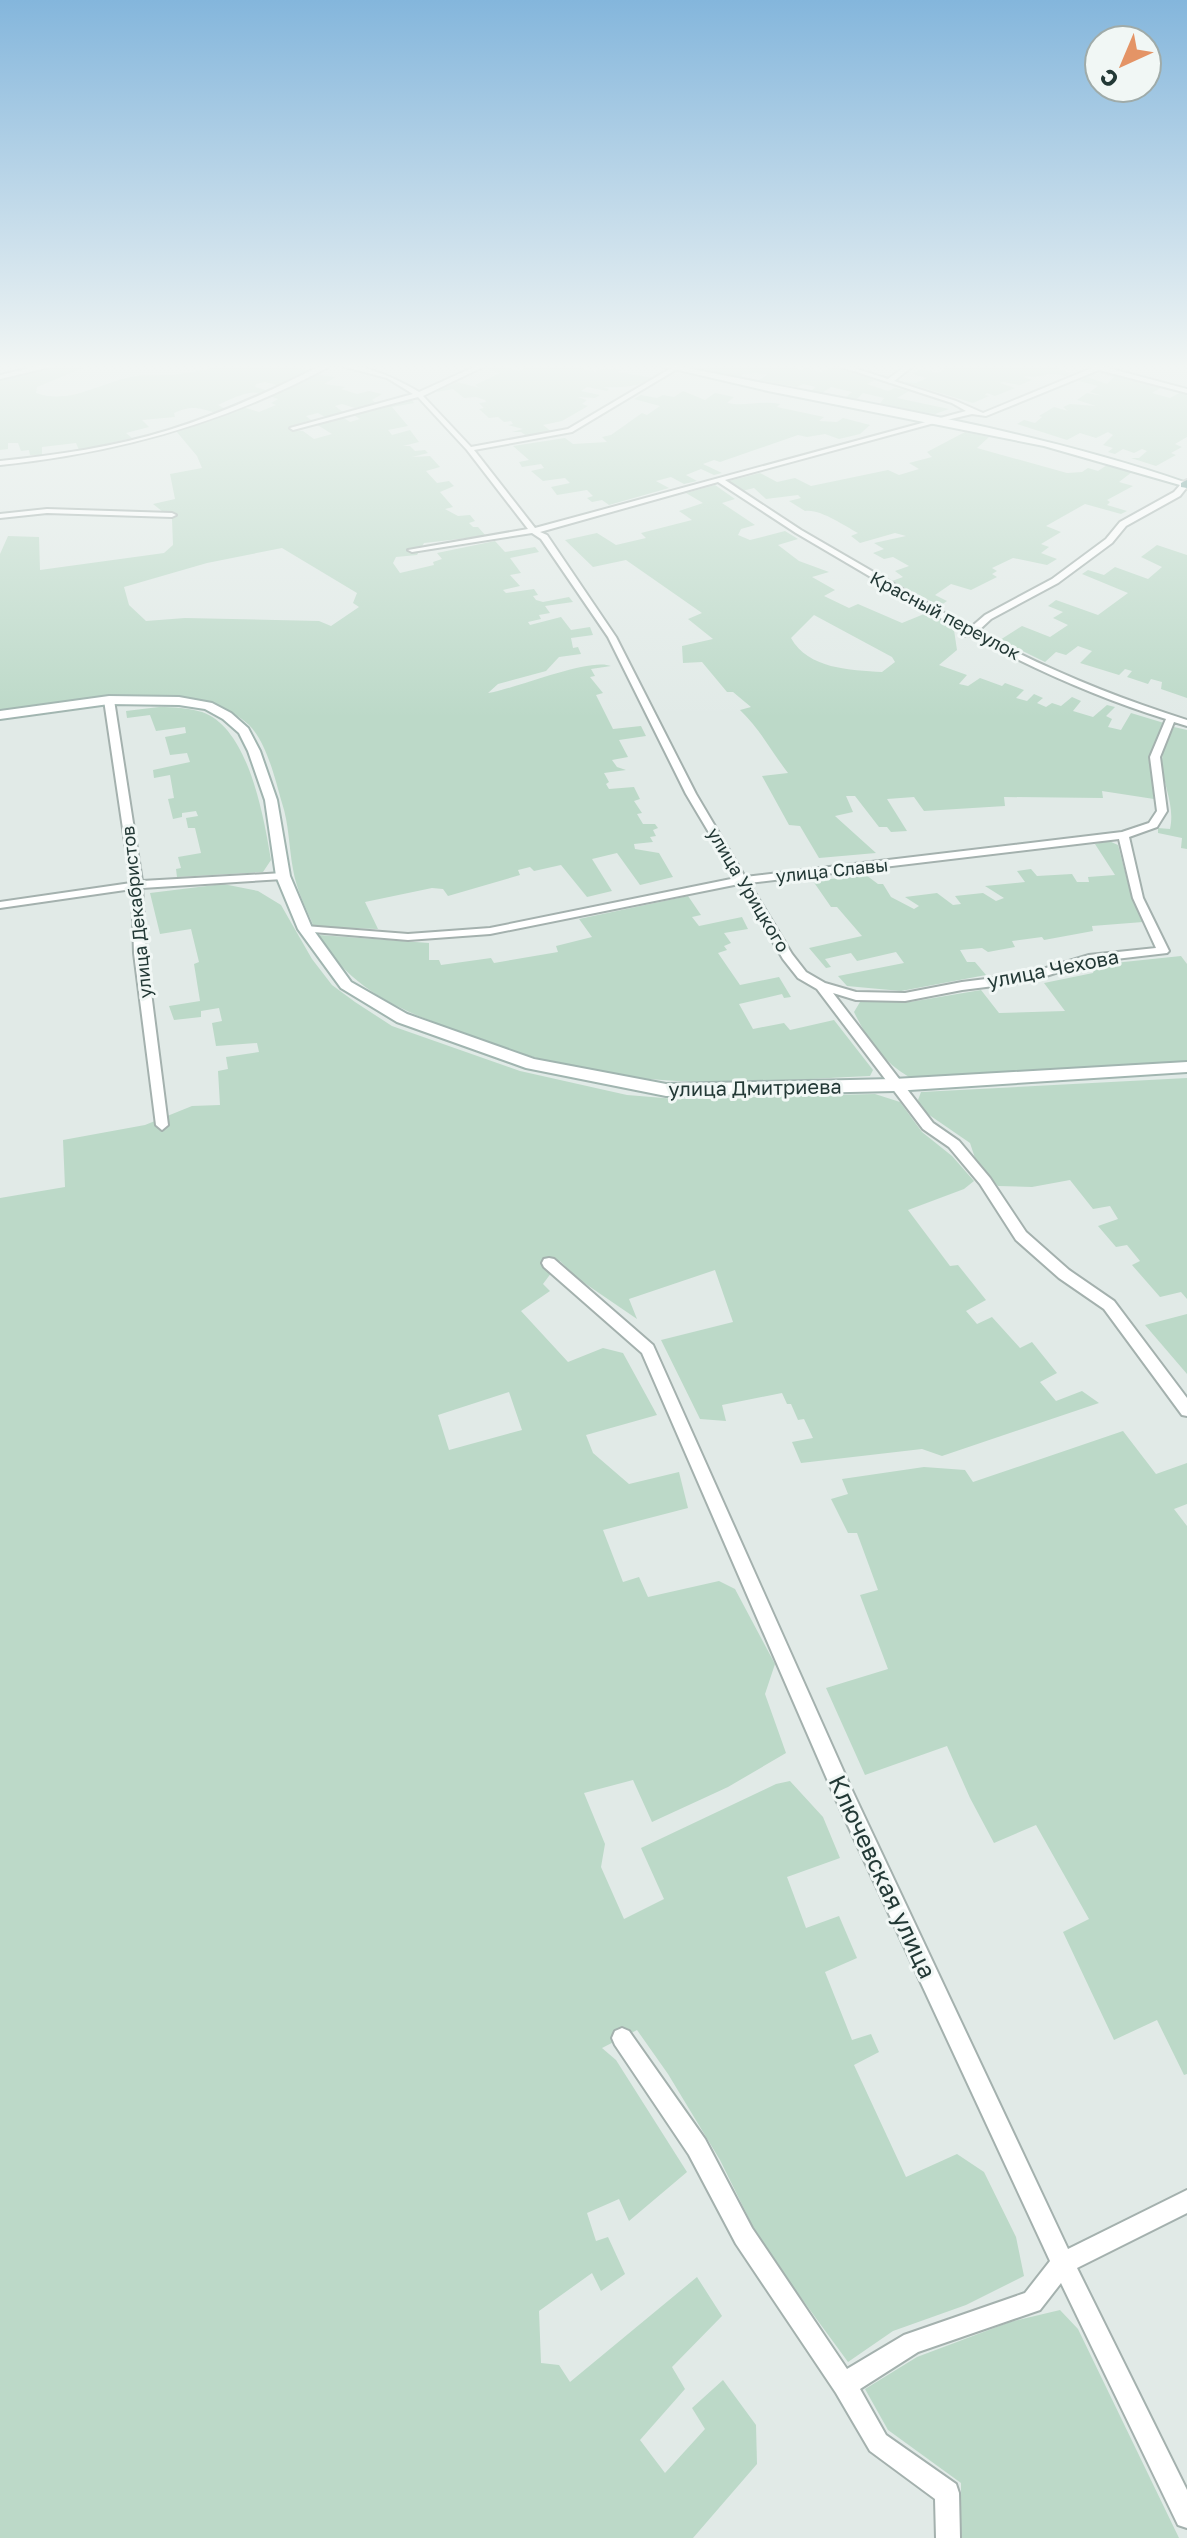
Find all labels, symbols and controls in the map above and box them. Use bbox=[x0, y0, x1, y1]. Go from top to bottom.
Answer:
north arrow bbox=[1083, 24, 1163, 104]
text: С bbox=[1094, 64, 1124, 94]
street label: Красный переулок bbox=[867, 566, 1024, 664]
street label: улица Урицкого bbox=[703, 823, 795, 956]
street label: улица Декабристов bbox=[116, 825, 156, 999]
street label: улица Славы bbox=[775, 853, 889, 887]
street label: улица Чехова bbox=[985, 944, 1121, 993]
street label: улица Дмитриева bbox=[668, 1073, 842, 1101]
street label: Ключевская улица bbox=[824, 1770, 943, 1983]

